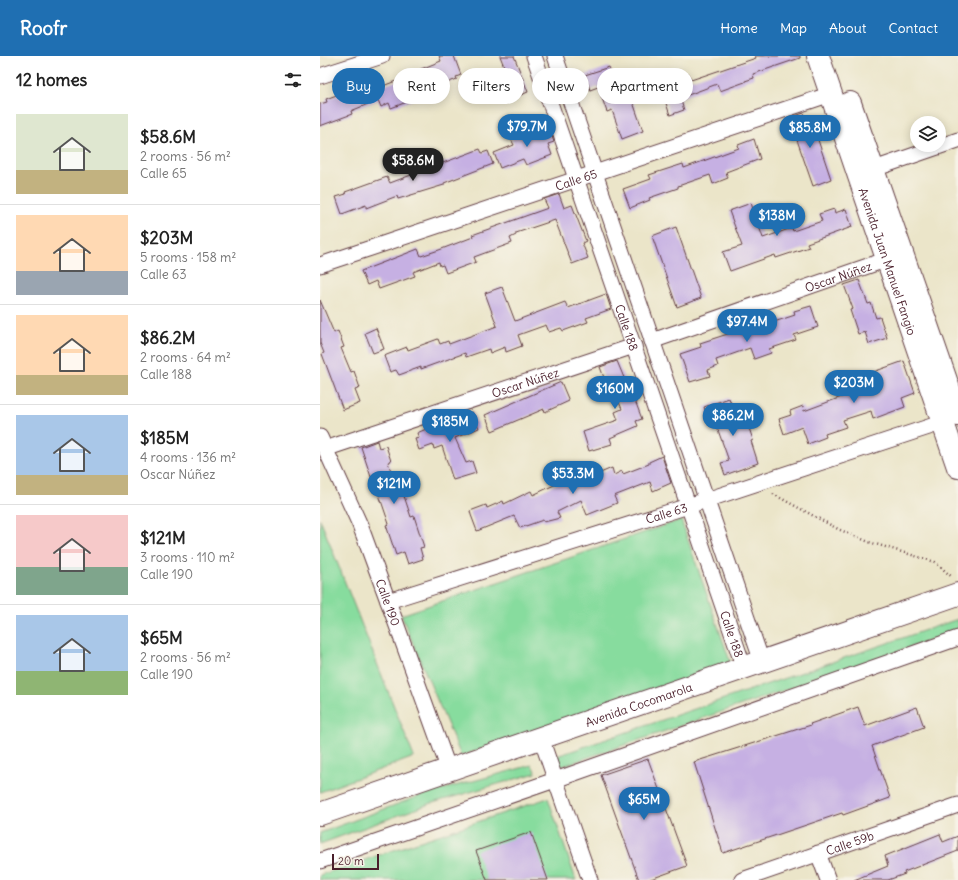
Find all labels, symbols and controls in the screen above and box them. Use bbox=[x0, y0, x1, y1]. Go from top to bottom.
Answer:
text: Roofr bbox=[20, 16, 67, 40]
text: Home bbox=[720, 19, 758, 37]
text: Map bbox=[780, 19, 807, 37]
text: About bbox=[829, 19, 867, 37]
text: Contact bbox=[889, 19, 938, 37]
chip: Buy bbox=[332, 68, 385, 104]
chip: Rent bbox=[393, 68, 450, 104]
chip: Filters bbox=[458, 68, 524, 104]
chip: New bbox=[532, 68, 589, 104]
chip: Apartment bbox=[597, 68, 693, 104]
text: 12 homes bbox=[16, 69, 87, 91]
icon: filters bbox=[282, 69, 304, 91]
pin: $79.7M bbox=[494, 114, 560, 148]
pin: $85.8M bbox=[777, 115, 843, 149]
map controls bbox=[910, 116, 946, 152]
button: layers bbox=[910, 116, 946, 152]
text: $79.7M bbox=[507, 118, 547, 135]
text: $85.8M bbox=[789, 119, 831, 136]
text: $58.6M bbox=[140, 126, 196, 148]
icon: home bbox=[48, 130, 96, 178]
text: 2 rooms · 56 m² bbox=[140, 148, 231, 165]
pin: $58.6M bbox=[380, 148, 446, 182]
text: $58.6M bbox=[392, 152, 434, 169]
text: Calle 65 bbox=[140, 165, 187, 182]
street label: Calle 65 bbox=[553, 165, 599, 193]
street label: Avenida Juan Manuel Fangio bbox=[856, 186, 920, 337]
pin: $138M bbox=[749, 203, 805, 237]
text: $138M bbox=[758, 207, 796, 224]
text: $203M bbox=[140, 227, 193, 249]
icon: home bbox=[48, 231, 96, 279]
text: 5 rooms · 158 m² bbox=[140, 249, 236, 266]
street label: Oscar Núñez bbox=[803, 258, 874, 295]
text: Calle 63 bbox=[140, 266, 187, 283]
street label: Calle 188 bbox=[612, 302, 642, 353]
pin: $97.4M bbox=[714, 309, 780, 343]
text: $97.4M bbox=[726, 313, 768, 330]
text: $86.2M bbox=[140, 327, 196, 349]
icon: home bbox=[48, 331, 96, 379]
text: 2 rooms · 64 m² bbox=[140, 349, 231, 366]
street label: Oscar Núñez bbox=[490, 364, 561, 400]
text: Calle 188 bbox=[140, 366, 192, 383]
pin: $203M bbox=[826, 370, 882, 404]
text: $203M bbox=[834, 374, 874, 391]
pin: $160M bbox=[587, 376, 643, 410]
text: $160M bbox=[596, 380, 634, 397]
pin: $86.2M bbox=[700, 403, 766, 437]
text: $86.2M bbox=[712, 407, 754, 424]
pin: $185M bbox=[422, 409, 478, 443]
text: $185M bbox=[431, 413, 469, 430]
text: $185M bbox=[140, 427, 189, 449]
icon: home bbox=[48, 431, 96, 479]
text: 4 rooms · 136 m² bbox=[140, 449, 236, 466]
pin: $53.3M bbox=[540, 461, 606, 495]
text: $53.3M bbox=[552, 465, 594, 482]
text: Oscar Núñez bbox=[140, 466, 216, 483]
pin: $121M bbox=[366, 471, 422, 505]
text: $121M bbox=[377, 475, 411, 492]
street label: Calle 63 bbox=[644, 499, 689, 527]
text: $121M bbox=[140, 527, 186, 549]
icon: home bbox=[48, 531, 96, 579]
text: 3 rooms · 110 m² bbox=[140, 549, 235, 566]
text: Calle 190 bbox=[140, 566, 193, 583]
street label: Calle 190 bbox=[373, 577, 404, 628]
street label: Calle 188 bbox=[717, 609, 747, 659]
text: $65M bbox=[140, 627, 183, 649]
icon: home bbox=[48, 631, 96, 679]
text: 2 rooms · 56 m² bbox=[140, 649, 231, 666]
text: Calle 190 bbox=[140, 666, 193, 683]
street label: Avenida Cocomarola bbox=[583, 679, 694, 730]
pin: $65M bbox=[620, 787, 668, 821]
text: $65M bbox=[628, 791, 660, 808]
street label: Calle 59b bbox=[824, 827, 876, 858]
scale bar bbox=[332, 852, 379, 871]
text: 20 m bbox=[338, 854, 364, 868]

